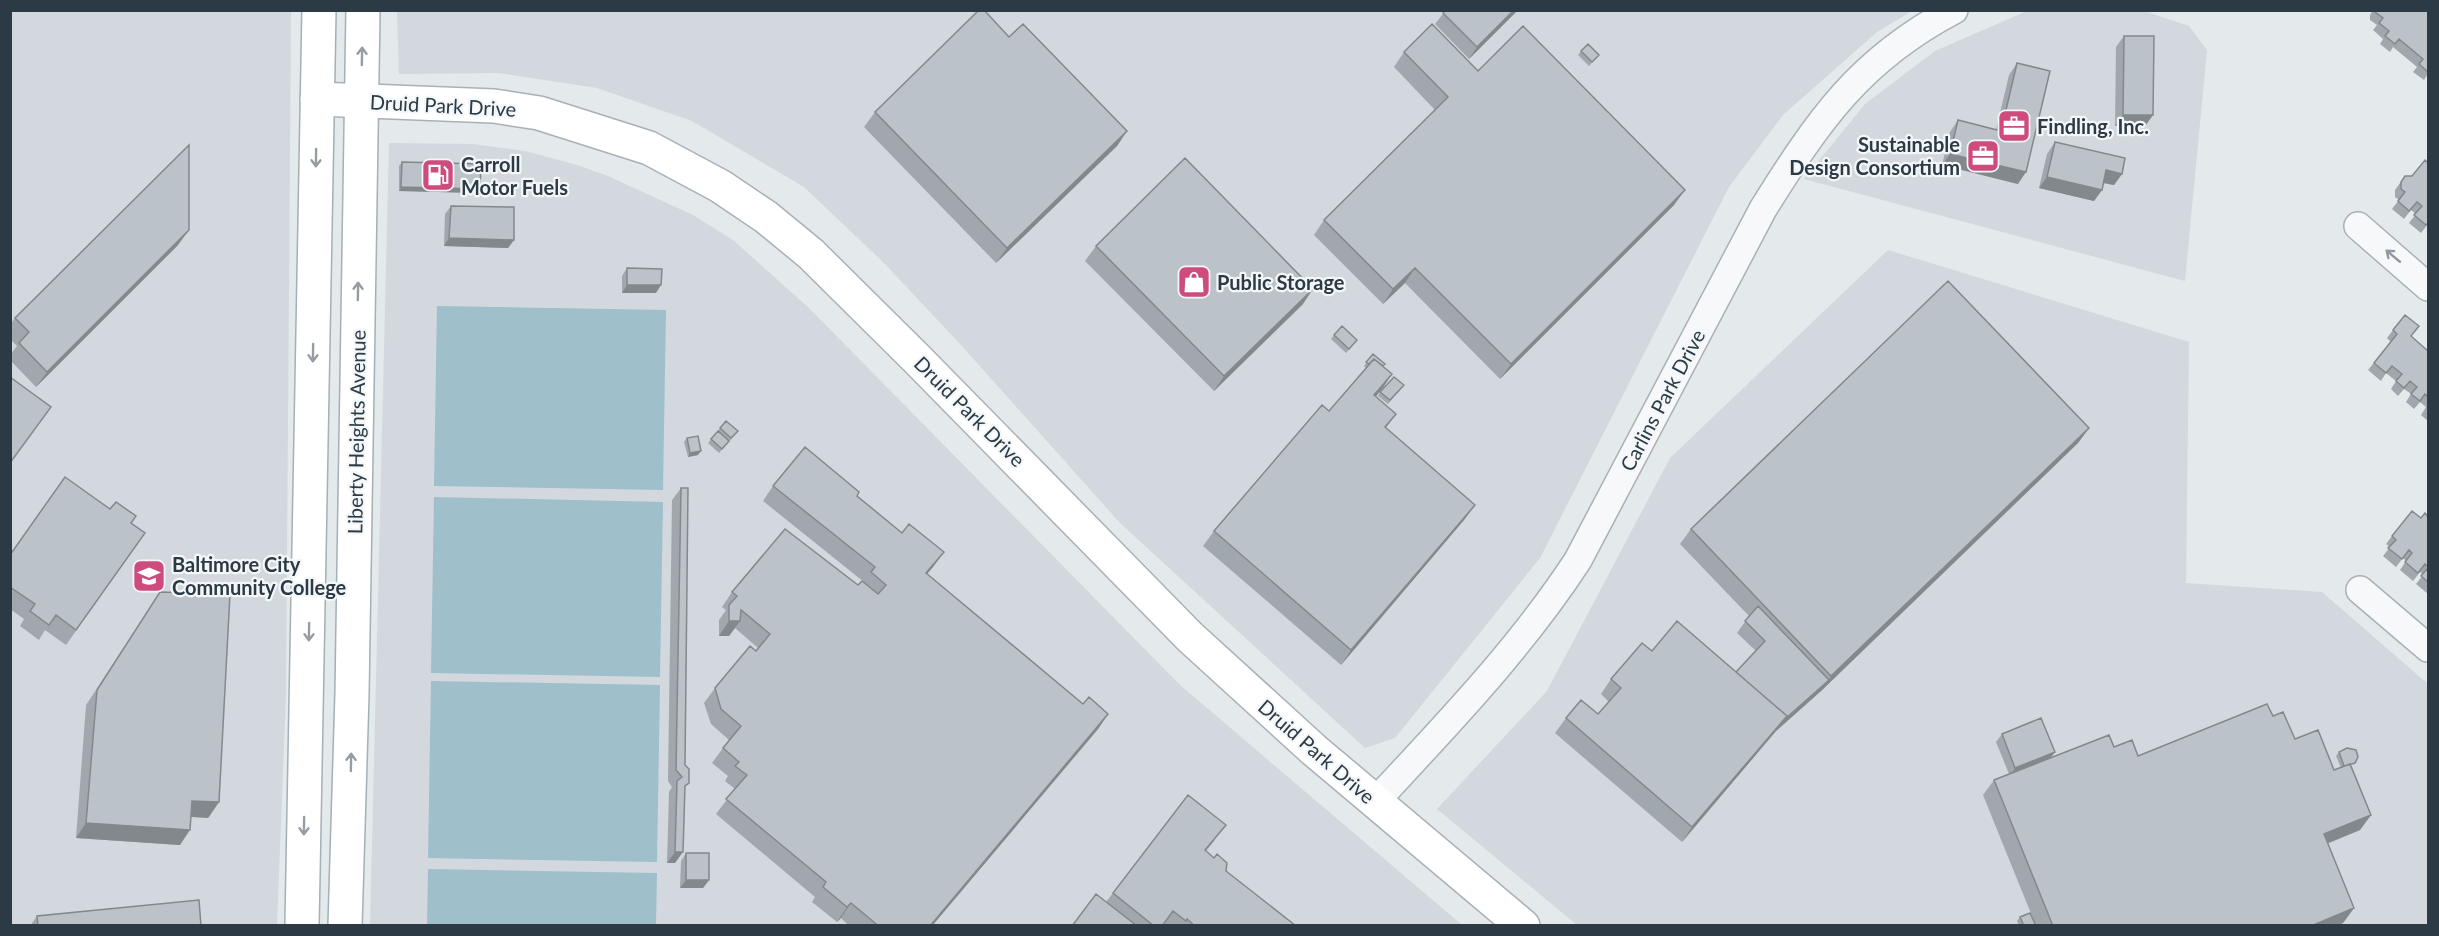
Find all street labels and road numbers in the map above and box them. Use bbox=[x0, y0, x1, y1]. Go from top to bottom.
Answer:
street label: Druid Park Drive bbox=[369, 89, 517, 121]
street label: Carlins Park Drive bbox=[1615, 325, 1709, 475]
street label: Liberty Heights Avenue bbox=[342, 330, 370, 534]
street label: Druid Park Drive bbox=[910, 351, 1030, 471]
street label: Druid Park Drive bbox=[1254, 694, 1380, 808]

